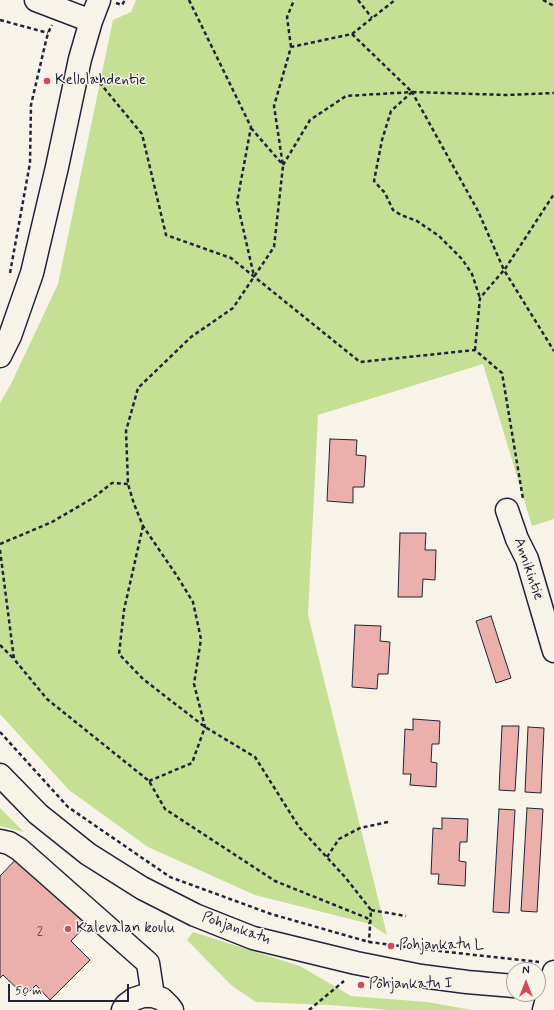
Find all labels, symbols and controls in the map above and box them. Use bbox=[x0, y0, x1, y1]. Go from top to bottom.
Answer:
place label: Kellolahdentie bbox=[55, 72, 146, 90]
marker: Kellolahdentie bbox=[42, 76, 52, 86]
street label: Annikintie bbox=[509, 535, 547, 603]
street label: Pohjankatu bbox=[199, 909, 273, 949]
place label: Kalevalan koulu bbox=[76, 920, 175, 938]
house number: 2 bbox=[37, 924, 43, 940]
marker: Kalevalan koulu bbox=[63, 924, 73, 934]
place label: Pohjankatu L bbox=[399, 937, 484, 955]
marker: Pohjankatu L bbox=[386, 941, 396, 951]
north arrow bbox=[506, 962, 546, 1002]
text: N bbox=[522, 964, 530, 978]
scale bar bbox=[10, 976, 131, 1002]
place label: Pohjankatu I bbox=[369, 976, 452, 994]
marker: Pohjankatu I bbox=[356, 980, 366, 990]
text: 50 m bbox=[15, 983, 42, 999]

